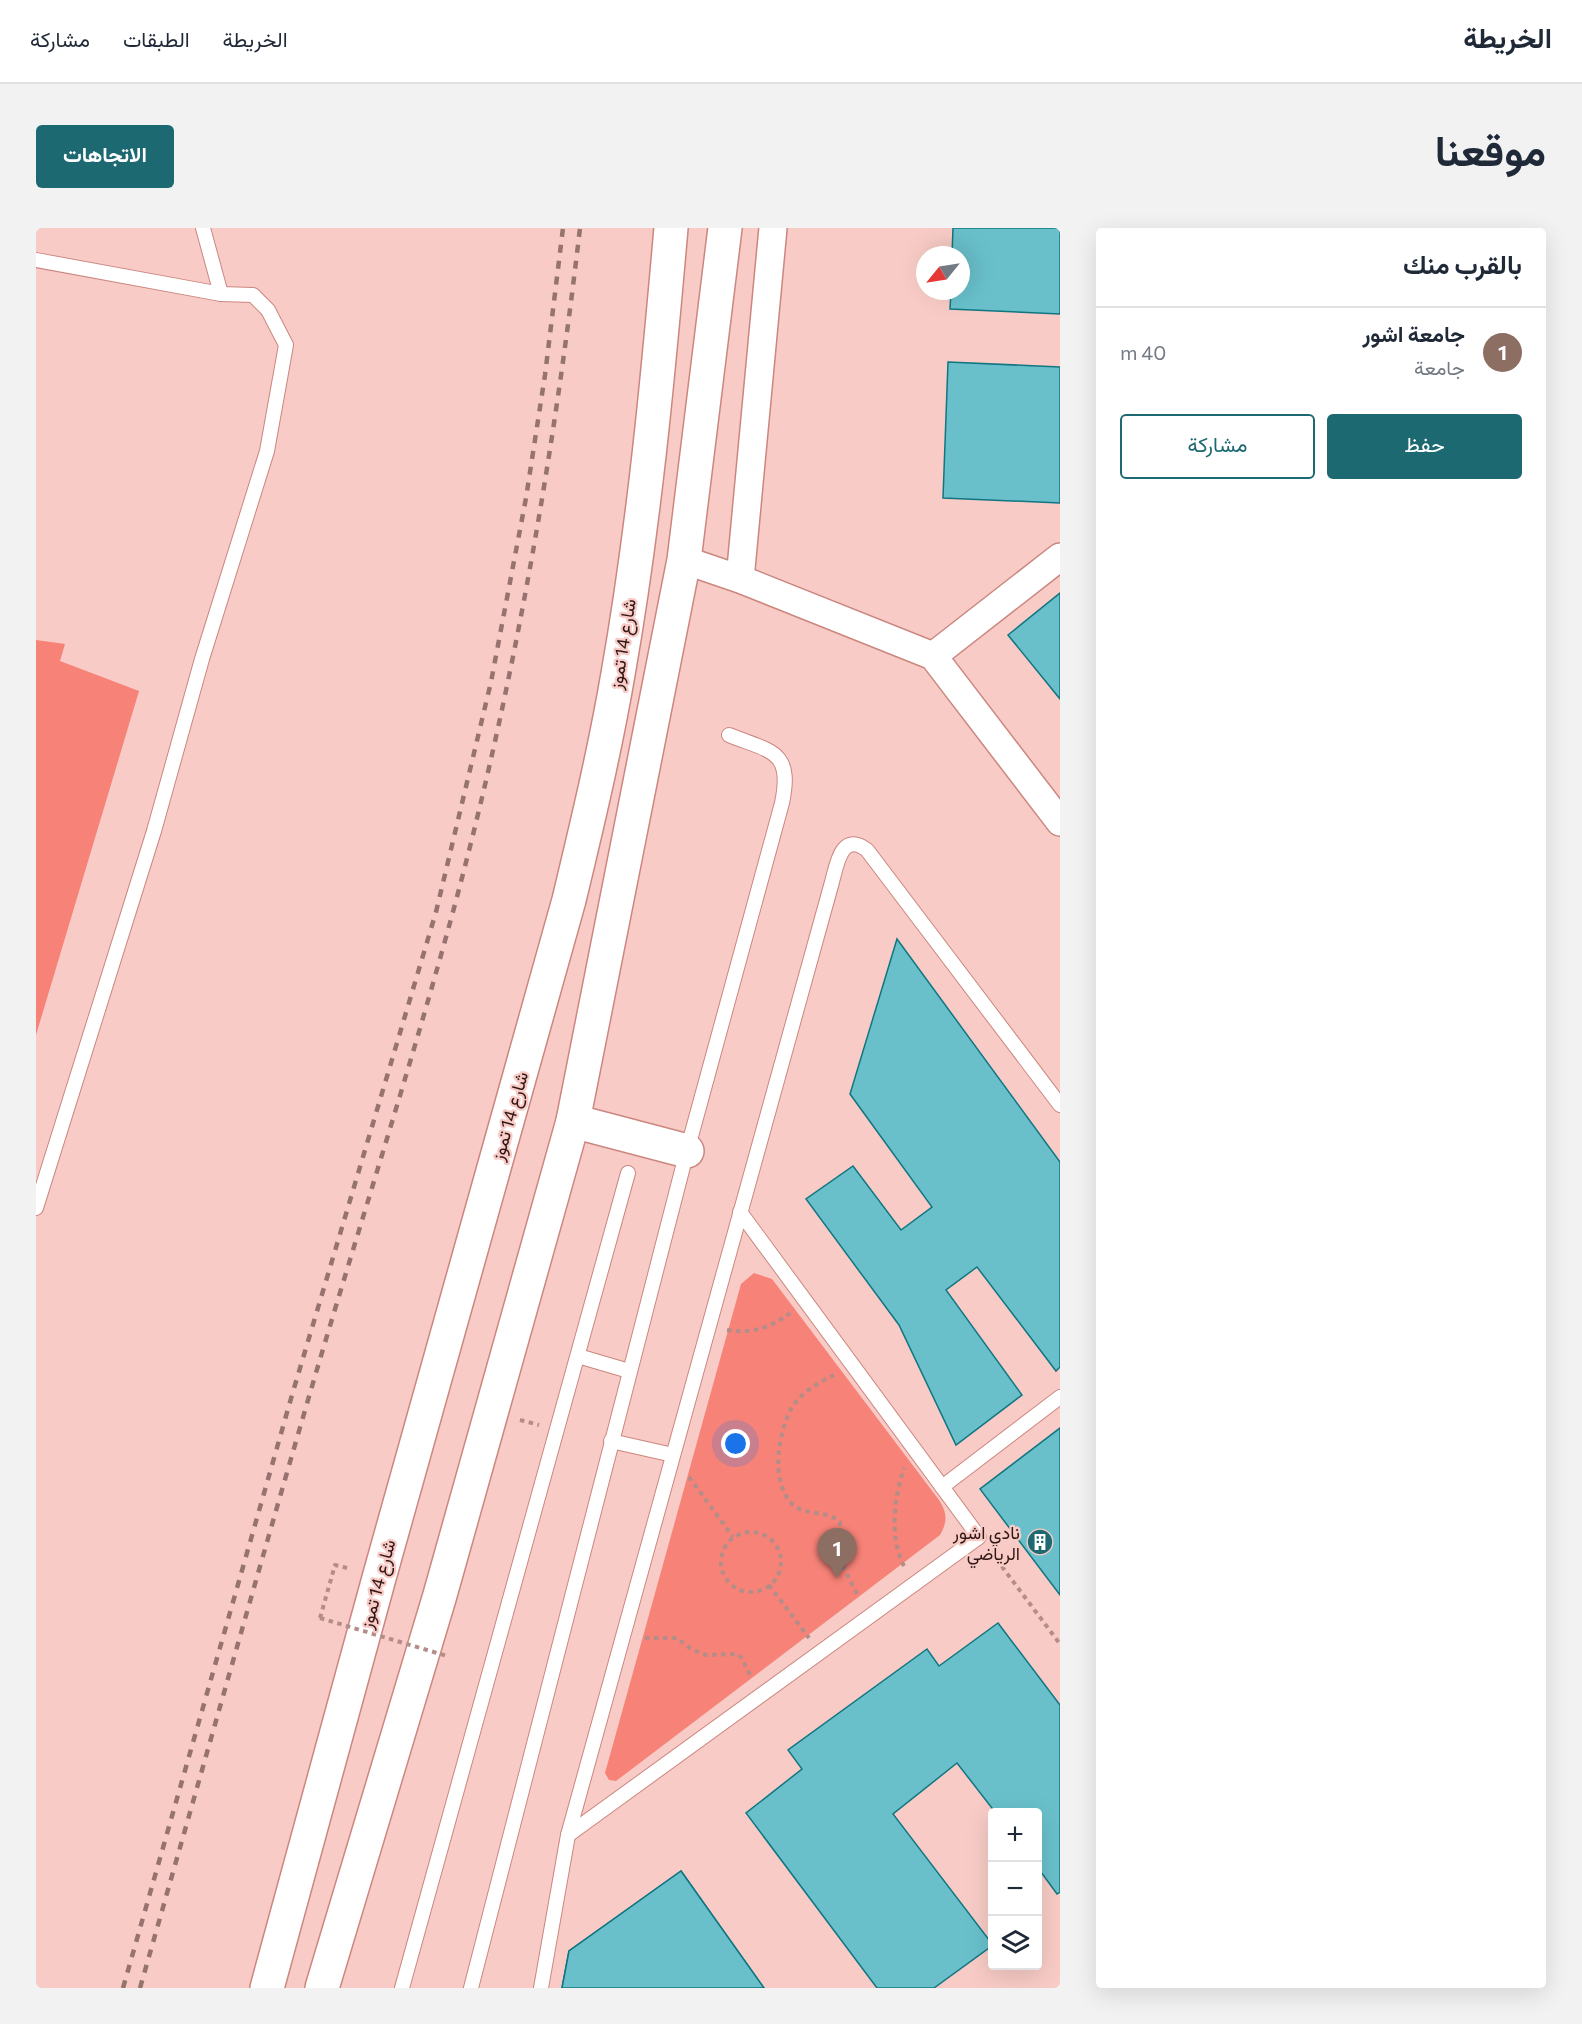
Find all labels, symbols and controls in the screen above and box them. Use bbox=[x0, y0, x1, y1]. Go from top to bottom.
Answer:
text: الخريطة bbox=[1463, 20, 1552, 54]
text: مشاركة bbox=[30, 26, 90, 51]
text: الطبقات bbox=[123, 26, 190, 51]
text: الخريطة bbox=[223, 26, 288, 51]
text: موقعنا bbox=[1435, 123, 1546, 175]
button: الاتجاهات bbox=[36, 125, 174, 188]
north arrow bbox=[916, 246, 970, 300]
text: بالقرب منك bbox=[1403, 248, 1522, 279]
text: جامعة اشور bbox=[1362, 320, 1465, 347]
text: 40 m bbox=[1120, 340, 1166, 364]
text: 1 bbox=[1498, 340, 1507, 364]
text: جامعة bbox=[1414, 355, 1465, 379]
button: مشاركة bbox=[1120, 414, 1315, 479]
button: حفظ bbox=[1327, 414, 1522, 479]
street label: شارع 14 تموز bbox=[604, 597, 642, 692]
street label: شارع 14 تموز bbox=[486, 1069, 534, 1165]
your location bbox=[721, 1429, 750, 1458]
place label: نادي اشور الرياضي bbox=[952, 1521, 1020, 1569]
building icon: نادي اشور الرياضي bbox=[1025, 1527, 1055, 1557]
pin: 1 bbox=[818, 1528, 856, 1578]
street label: شارع 14 تموز bbox=[354, 1537, 401, 1633]
map controls bbox=[988, 1808, 1042, 1970]
button: + bbox=[988, 1808, 1042, 1862]
button: − bbox=[988, 1862, 1042, 1916]
button: layers bbox=[988, 1916, 1042, 1970]

